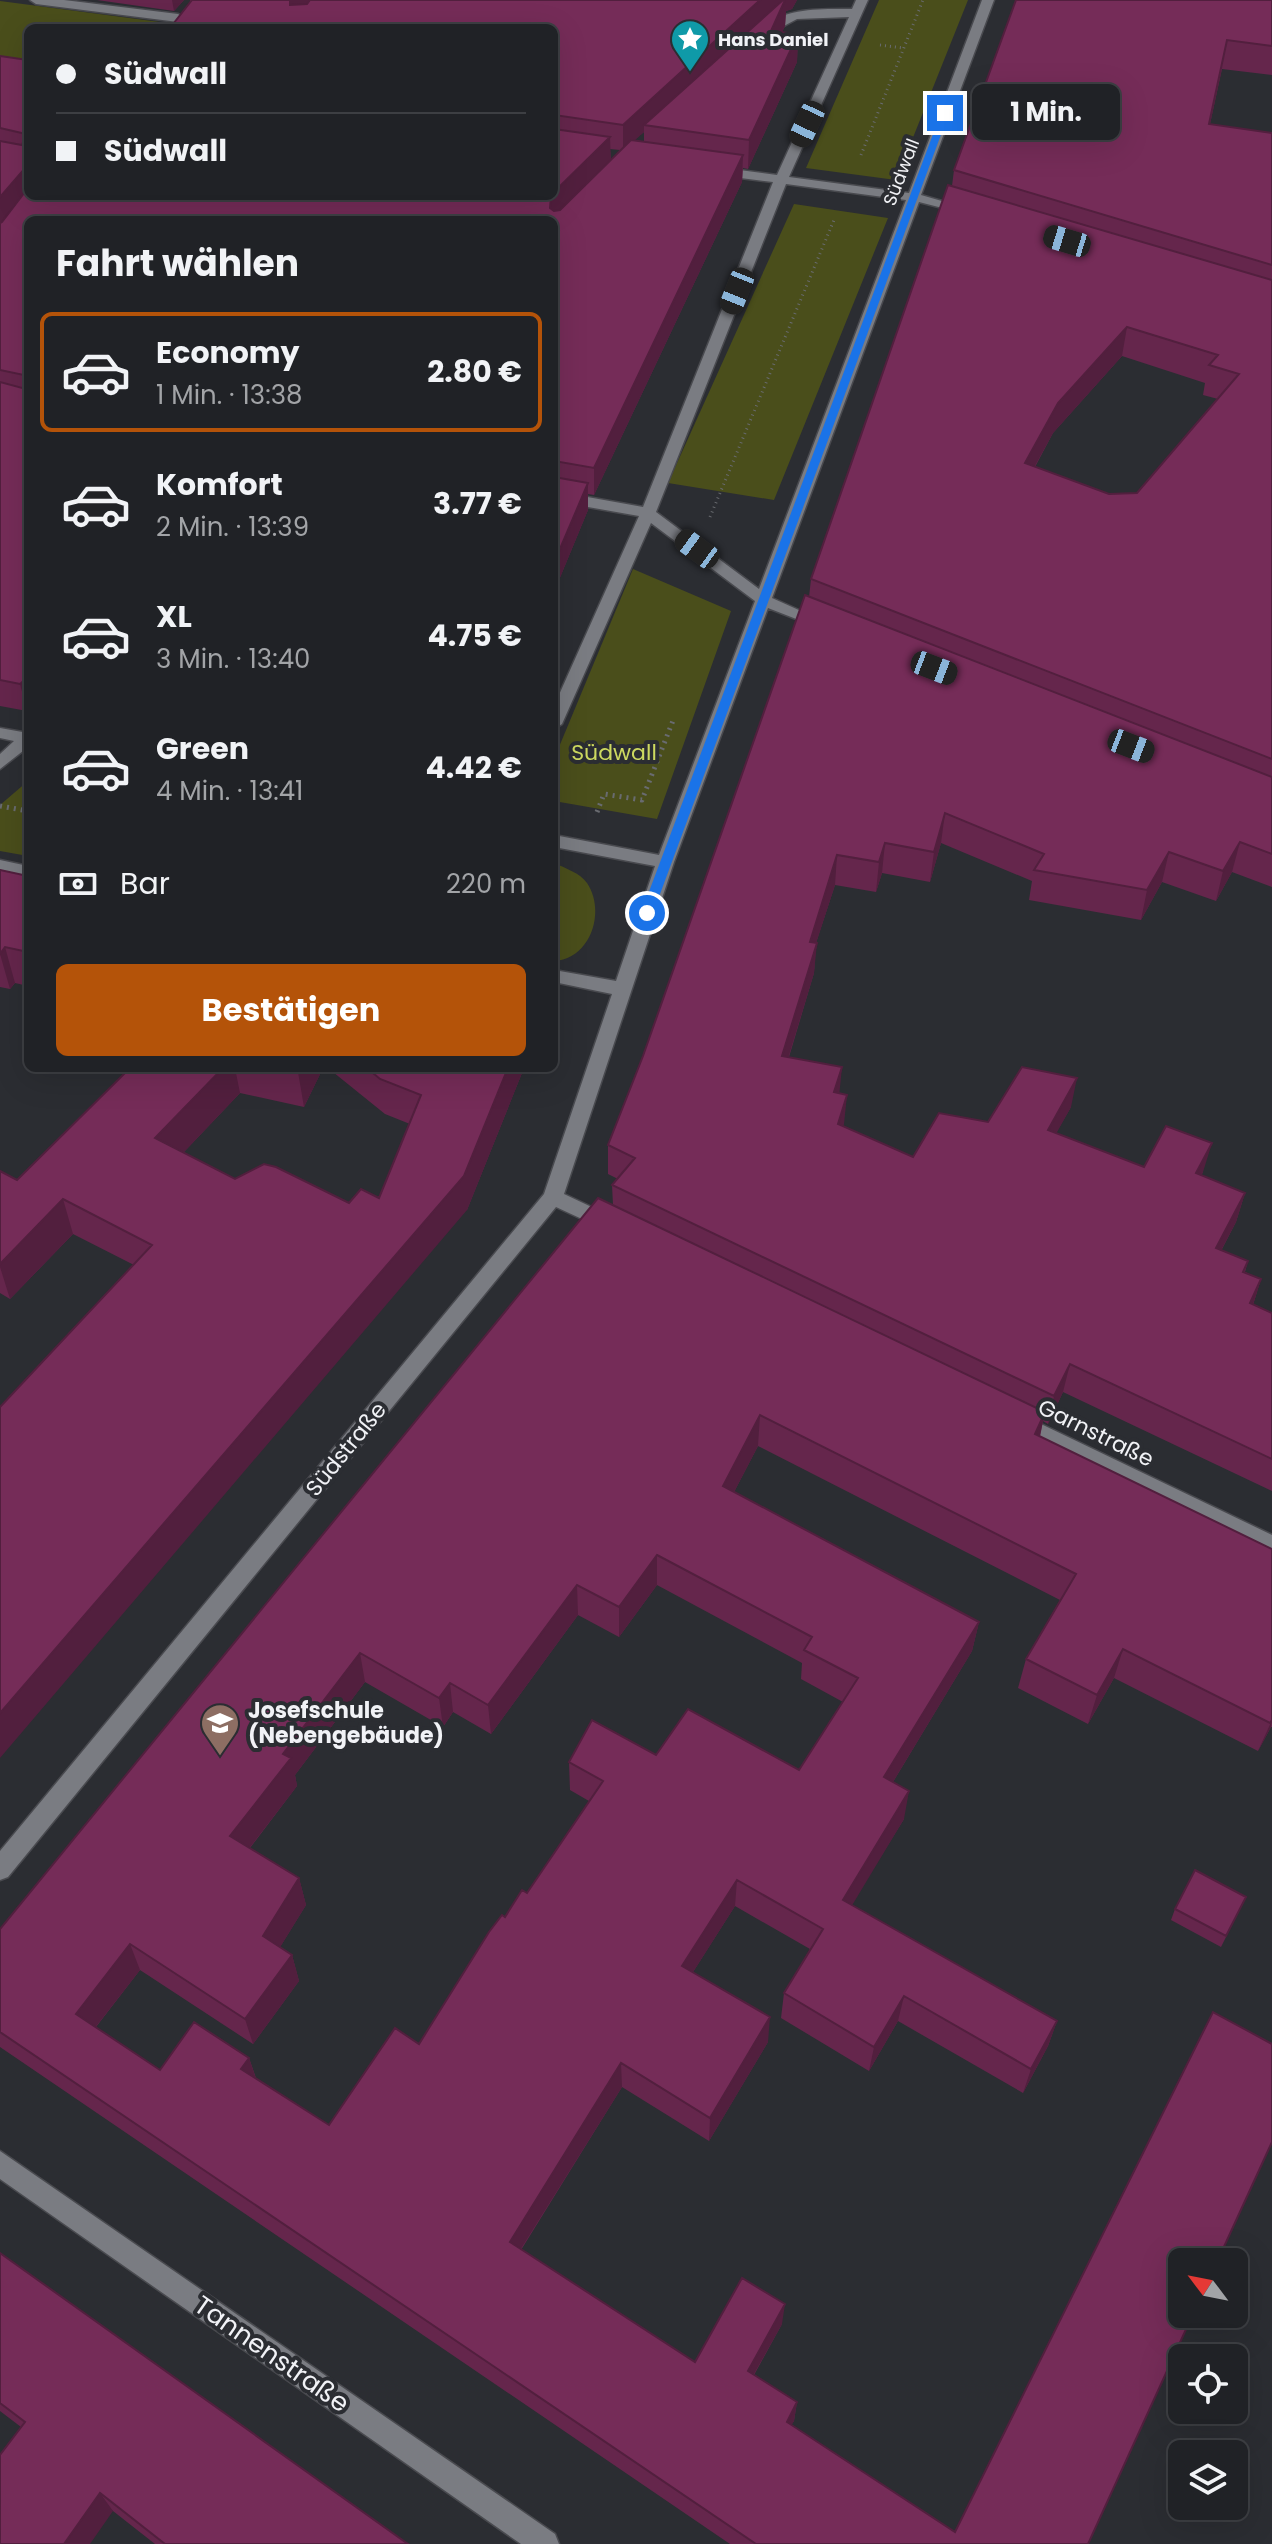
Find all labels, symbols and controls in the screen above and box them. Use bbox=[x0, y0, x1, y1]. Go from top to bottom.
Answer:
place icon: Hans Daniel bbox=[669, 18, 711, 73]
place label: Hans Daniel bbox=[718, 27, 829, 52]
text: Südwall bbox=[104, 52, 227, 95]
callout: 1 Min. bbox=[973, 85, 1121, 141]
text: 1 Min. bbox=[1010, 94, 1082, 130]
route end bbox=[927, 95, 963, 131]
car bbox=[786, 97, 828, 151]
text: Südwall bbox=[104, 129, 227, 172]
street label: Südwall bbox=[877, 135, 925, 209]
car bbox=[1041, 223, 1093, 259]
text: Fahrt wählen bbox=[56, 238, 299, 289]
car bbox=[717, 264, 757, 318]
text: Economy bbox=[156, 331, 300, 374]
icon: car bbox=[60, 336, 132, 408]
text: 2.80 € bbox=[427, 350, 522, 393]
text: 1 Min. · 13:38 bbox=[156, 377, 302, 413]
text: Komfort bbox=[156, 463, 283, 506]
icon: car bbox=[60, 468, 132, 540]
text: 3.77 € bbox=[433, 482, 522, 525]
text: 2 Min. · 13:39 bbox=[156, 509, 309, 545]
car bbox=[671, 525, 723, 573]
text: XL bbox=[156, 595, 192, 638]
icon: car bbox=[60, 600, 132, 672]
text: 4.75 € bbox=[427, 614, 522, 657]
text: 3 Min. · 13:40 bbox=[156, 641, 310, 677]
car bbox=[907, 648, 961, 688]
car bbox=[1104, 726, 1158, 766]
text: Green bbox=[156, 727, 249, 770]
icon: car bbox=[60, 732, 132, 804]
park label: Südwall bbox=[571, 737, 657, 768]
text: 4.42 € bbox=[426, 746, 522, 789]
text: 4 Min. · 13:41 bbox=[156, 773, 303, 809]
icon: cash bbox=[56, 862, 100, 906]
text: Bar bbox=[120, 862, 170, 905]
text: 220 m bbox=[446, 866, 526, 902]
route start bbox=[629, 895, 665, 931]
button: Bestätigen bbox=[56, 964, 526, 1056]
street label: Garnstraße bbox=[1033, 1392, 1159, 1474]
street label: Südstraße bbox=[298, 1395, 394, 1503]
place label: Josefschule (Nebengebäude) bbox=[248, 1695, 444, 1751]
school or university icon: Josefschule (Nebengebäude) bbox=[199, 1702, 241, 1757]
north arrow bbox=[1168, 2248, 1248, 2328]
map controls bbox=[1168, 2248, 1248, 2520]
street label: Tannenstraße bbox=[187, 2287, 357, 2421]
button: locate bbox=[1168, 2344, 1248, 2424]
button: layers bbox=[1168, 2440, 1248, 2520]

